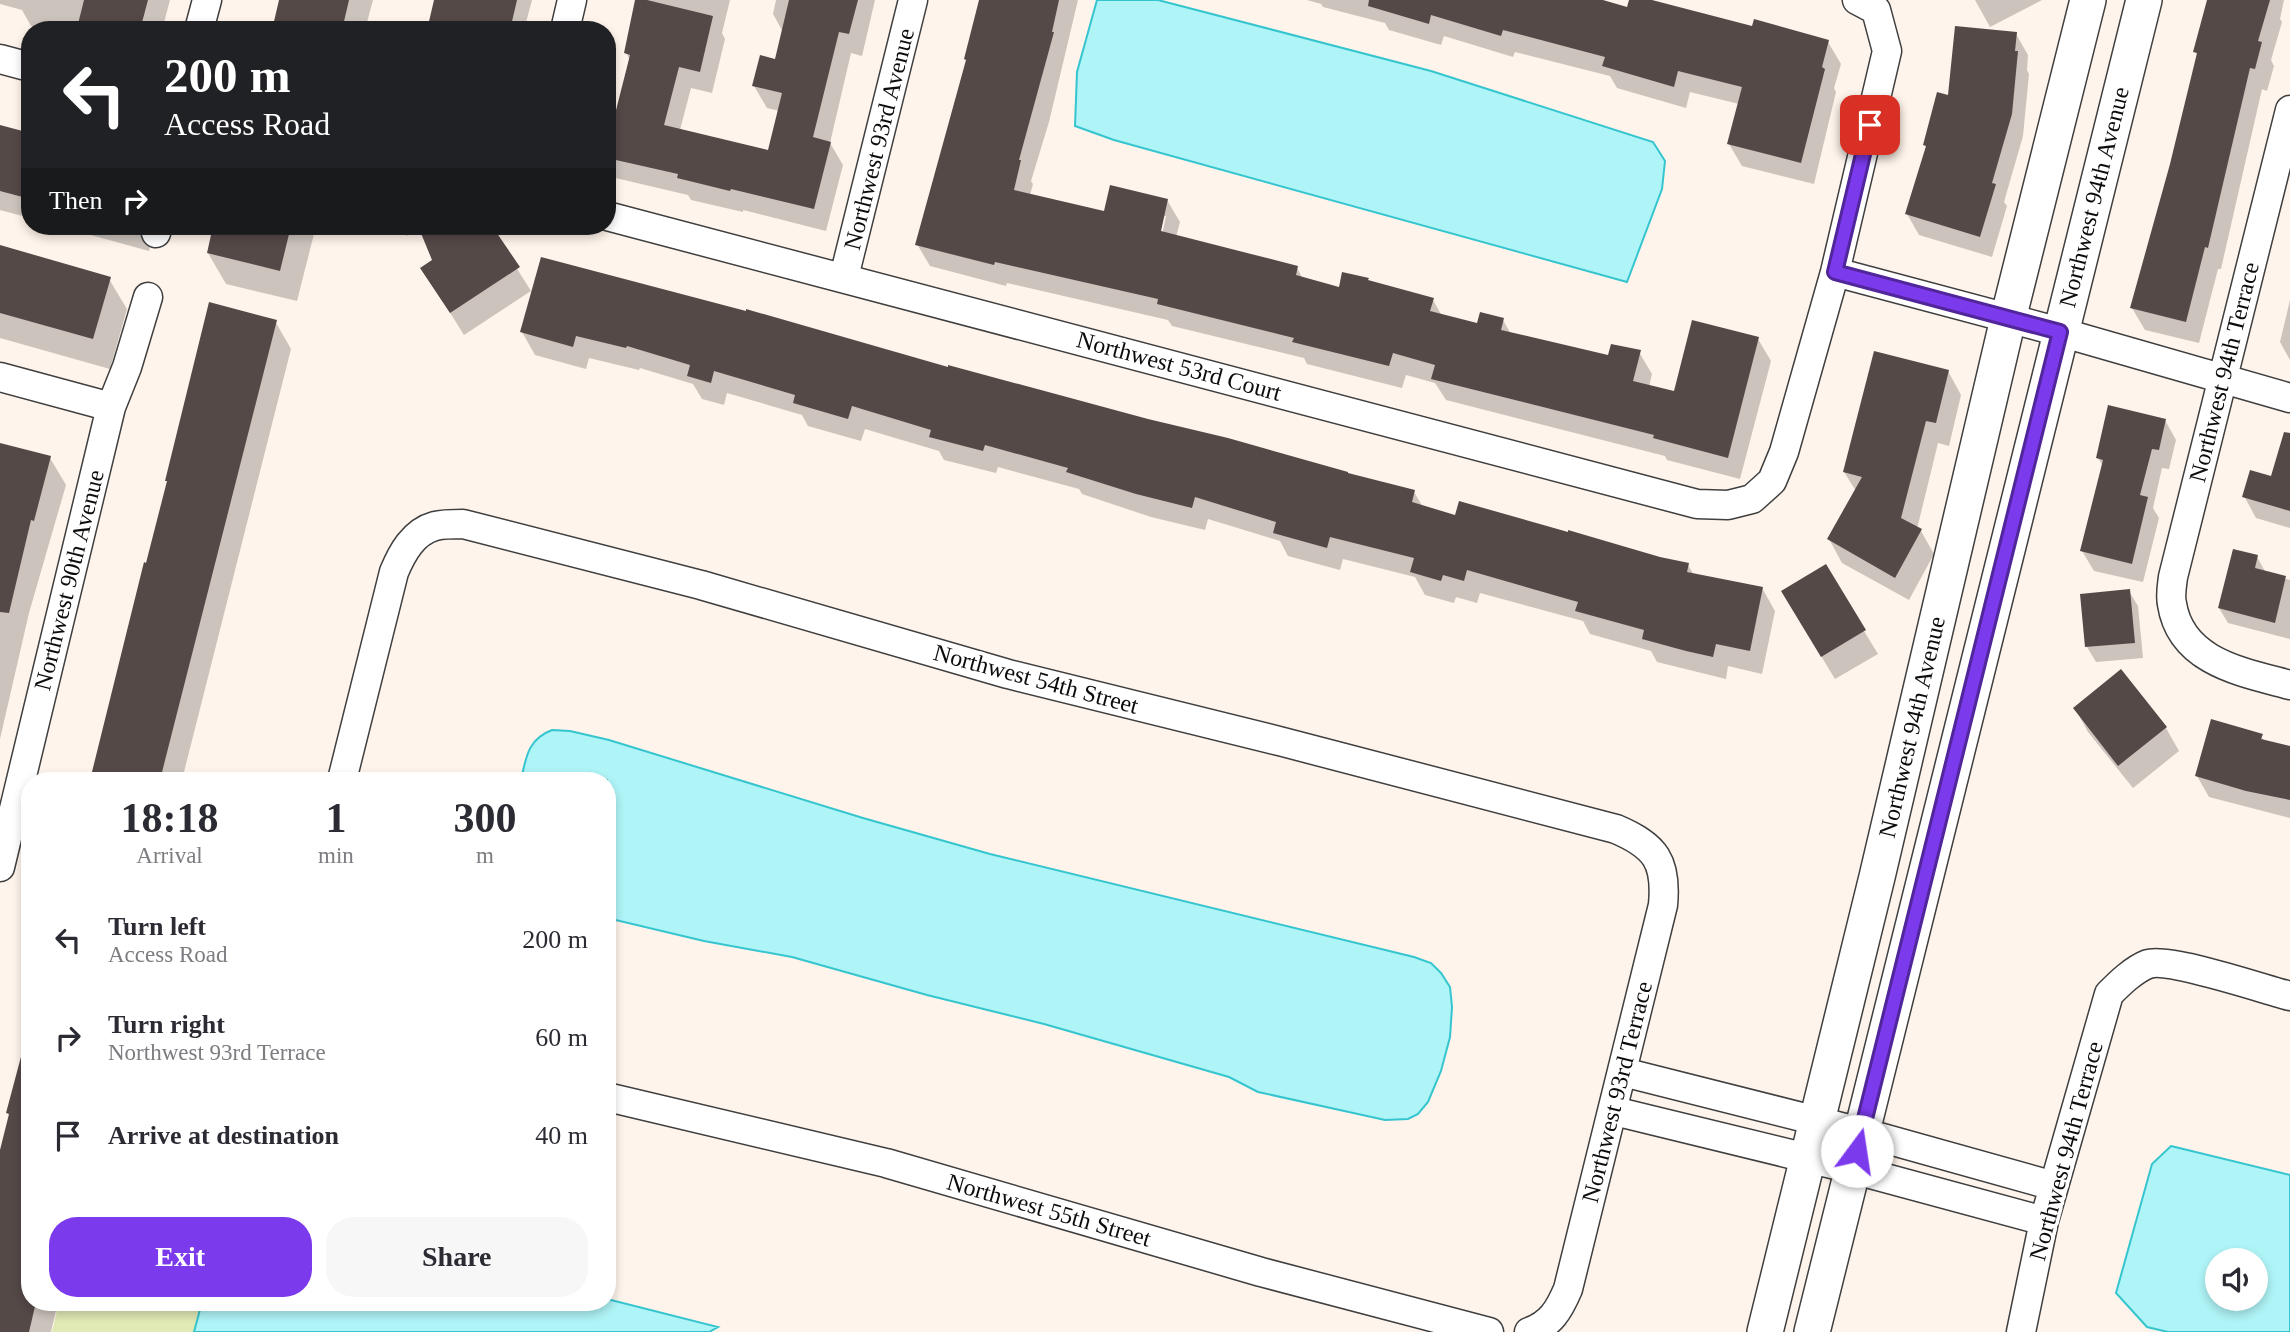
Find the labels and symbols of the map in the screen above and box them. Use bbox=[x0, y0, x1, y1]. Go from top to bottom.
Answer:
street label: Northwest 93rd Avenue bbox=[839, 25, 919, 253]
street label: Northwest 94th Avenue bbox=[2054, 84, 2134, 310]
pin bbox=[1840, 95, 1900, 155]
street label: Northwest 94th Terrace bbox=[2184, 259, 2264, 485]
street label: Northwest 53rd Court bbox=[1074, 326, 1284, 406]
street label: Northwest 90th Avenue bbox=[29, 467, 109, 693]
street label: Northwest 94th Avenue bbox=[1874, 614, 1950, 840]
street label: Northwest 54th Street bbox=[931, 639, 1141, 719]
street label: Northwest 93rd Terrace bbox=[1577, 979, 1657, 1205]
street label: Northwest 94th Terrace bbox=[2024, 1039, 2108, 1263]
position arrow bbox=[1820, 1114, 1894, 1188]
street label: Northwest 55th Street bbox=[944, 1168, 1154, 1252]

